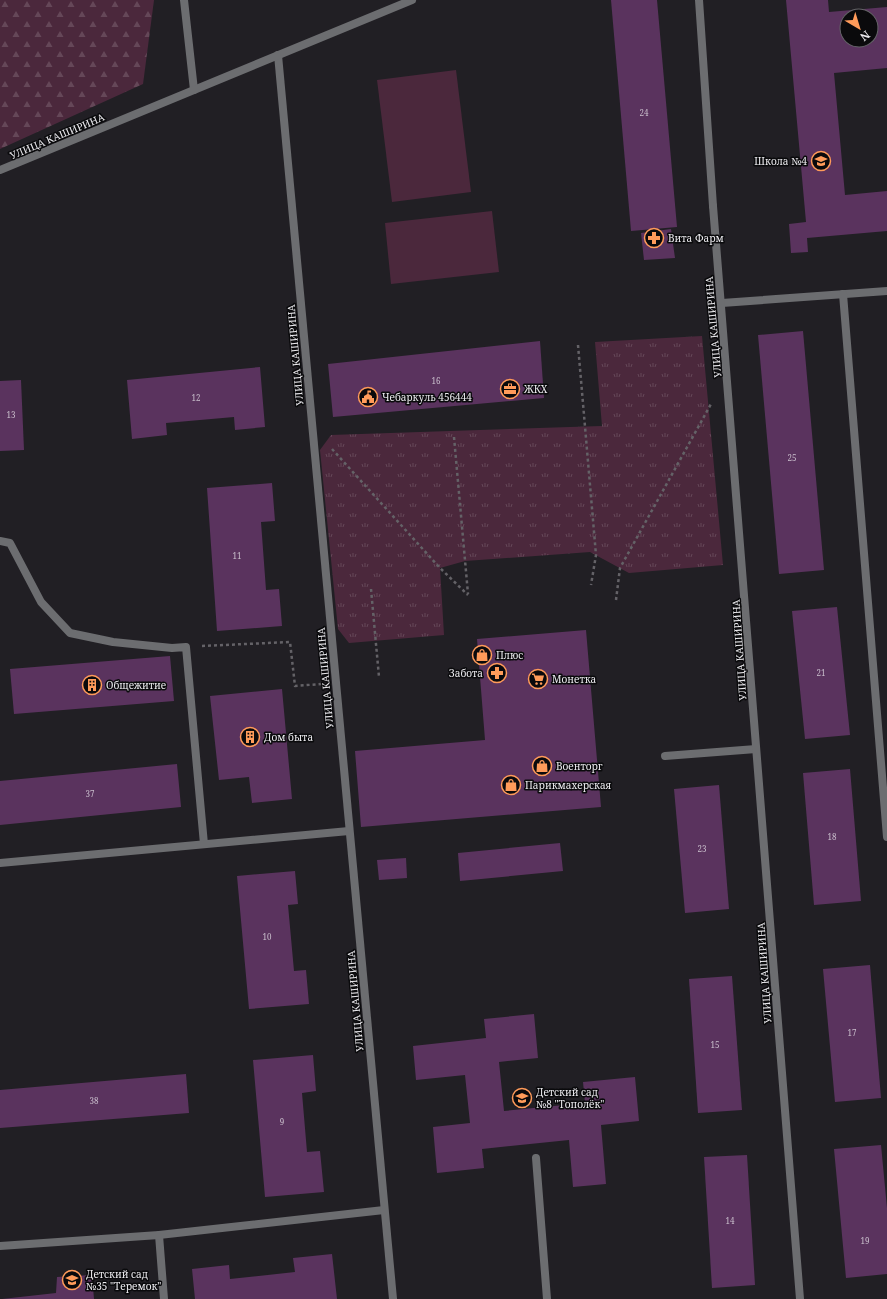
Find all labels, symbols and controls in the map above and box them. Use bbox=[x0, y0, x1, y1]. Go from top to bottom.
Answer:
north arrow bbox=[839, 8, 879, 48]
text: N bbox=[857, 28, 873, 45]
house number: 24 bbox=[640, 107, 649, 118]
street label: УЛИЦА КАШИРИНА bbox=[8, 109, 107, 162]
school or university icon: Школа №4 bbox=[810, 150, 832, 172]
place label: Школа №4 bbox=[754, 154, 807, 168]
pharmacy icon: Вита Фарм bbox=[643, 227, 665, 249]
place label: Вита Фарм bbox=[668, 231, 724, 245]
street label: УЛИЦА КАШИРИНА bbox=[702, 275, 724, 378]
street label: УЛИЦА КАШИРИНА bbox=[284, 303, 306, 406]
house number: 16 bbox=[432, 375, 441, 386]
office icon: ЖКХ bbox=[499, 378, 521, 400]
place label: ЖКХ bbox=[523, 382, 548, 396]
public building icon: Чебаpкуль 456444 bbox=[357, 386, 379, 408]
place label: Чебаpкуль 456444 bbox=[382, 390, 472, 404]
house number: 12 bbox=[192, 392, 200, 403]
house number: 13 bbox=[7, 409, 16, 420]
house number: 25 bbox=[788, 452, 796, 463]
house number: 11 bbox=[233, 550, 241, 561]
street label: УЛИЦА КАШИРИНА bbox=[728, 598, 750, 701]
street label: УЛИЦА КАШИРИНА bbox=[314, 626, 336, 729]
shop icon: Плюс bbox=[471, 644, 493, 666]
place label: Плюс bbox=[496, 648, 523, 662]
pharmacy icon: Забота bbox=[486, 662, 508, 684]
place label: Забота bbox=[449, 666, 483, 680]
house number: 21 bbox=[817, 667, 825, 678]
supermarket icon: Монетка bbox=[527, 668, 549, 690]
place label: Монетка bbox=[552, 672, 597, 686]
building icon: Общежитие bbox=[81, 674, 103, 696]
place label: Общежитие bbox=[106, 678, 166, 692]
building icon: Дом быта bbox=[239, 726, 261, 748]
place label: Дом быта bbox=[264, 730, 313, 744]
shop icon: Военторг bbox=[531, 755, 553, 777]
place label: Военторг bbox=[556, 759, 603, 773]
shop icon: Парикмахерская bbox=[500, 774, 522, 796]
place label: Парикмахерская bbox=[525, 778, 612, 792]
house number: 37 bbox=[86, 788, 95, 799]
house number: 18 bbox=[828, 831, 837, 842]
house number: 23 bbox=[698, 843, 707, 854]
street label: УЛИЦА КАШИРИНА bbox=[753, 921, 775, 1024]
house number: 10 bbox=[263, 931, 272, 942]
street label: УЛИЦА КАШИРИНА bbox=[344, 949, 366, 1052]
house number: 17 bbox=[848, 1027, 857, 1038]
house number: 15 bbox=[711, 1039, 719, 1050]
place label: Детский сад №8 "Тополёк" bbox=[536, 1085, 604, 1111]
school or university icon: Детский сад №8 "Тополёк" bbox=[511, 1087, 533, 1109]
house number: 38 bbox=[90, 1095, 99, 1106]
house number: 9 bbox=[280, 1116, 284, 1127]
house number: 14 bbox=[726, 1215, 735, 1226]
house number: 19 bbox=[861, 1235, 869, 1246]
place label: Детский сад №35 "Теремок" bbox=[86, 1267, 161, 1293]
school or university icon: Детский сад №35 "Теремок" bbox=[61, 1269, 83, 1291]

